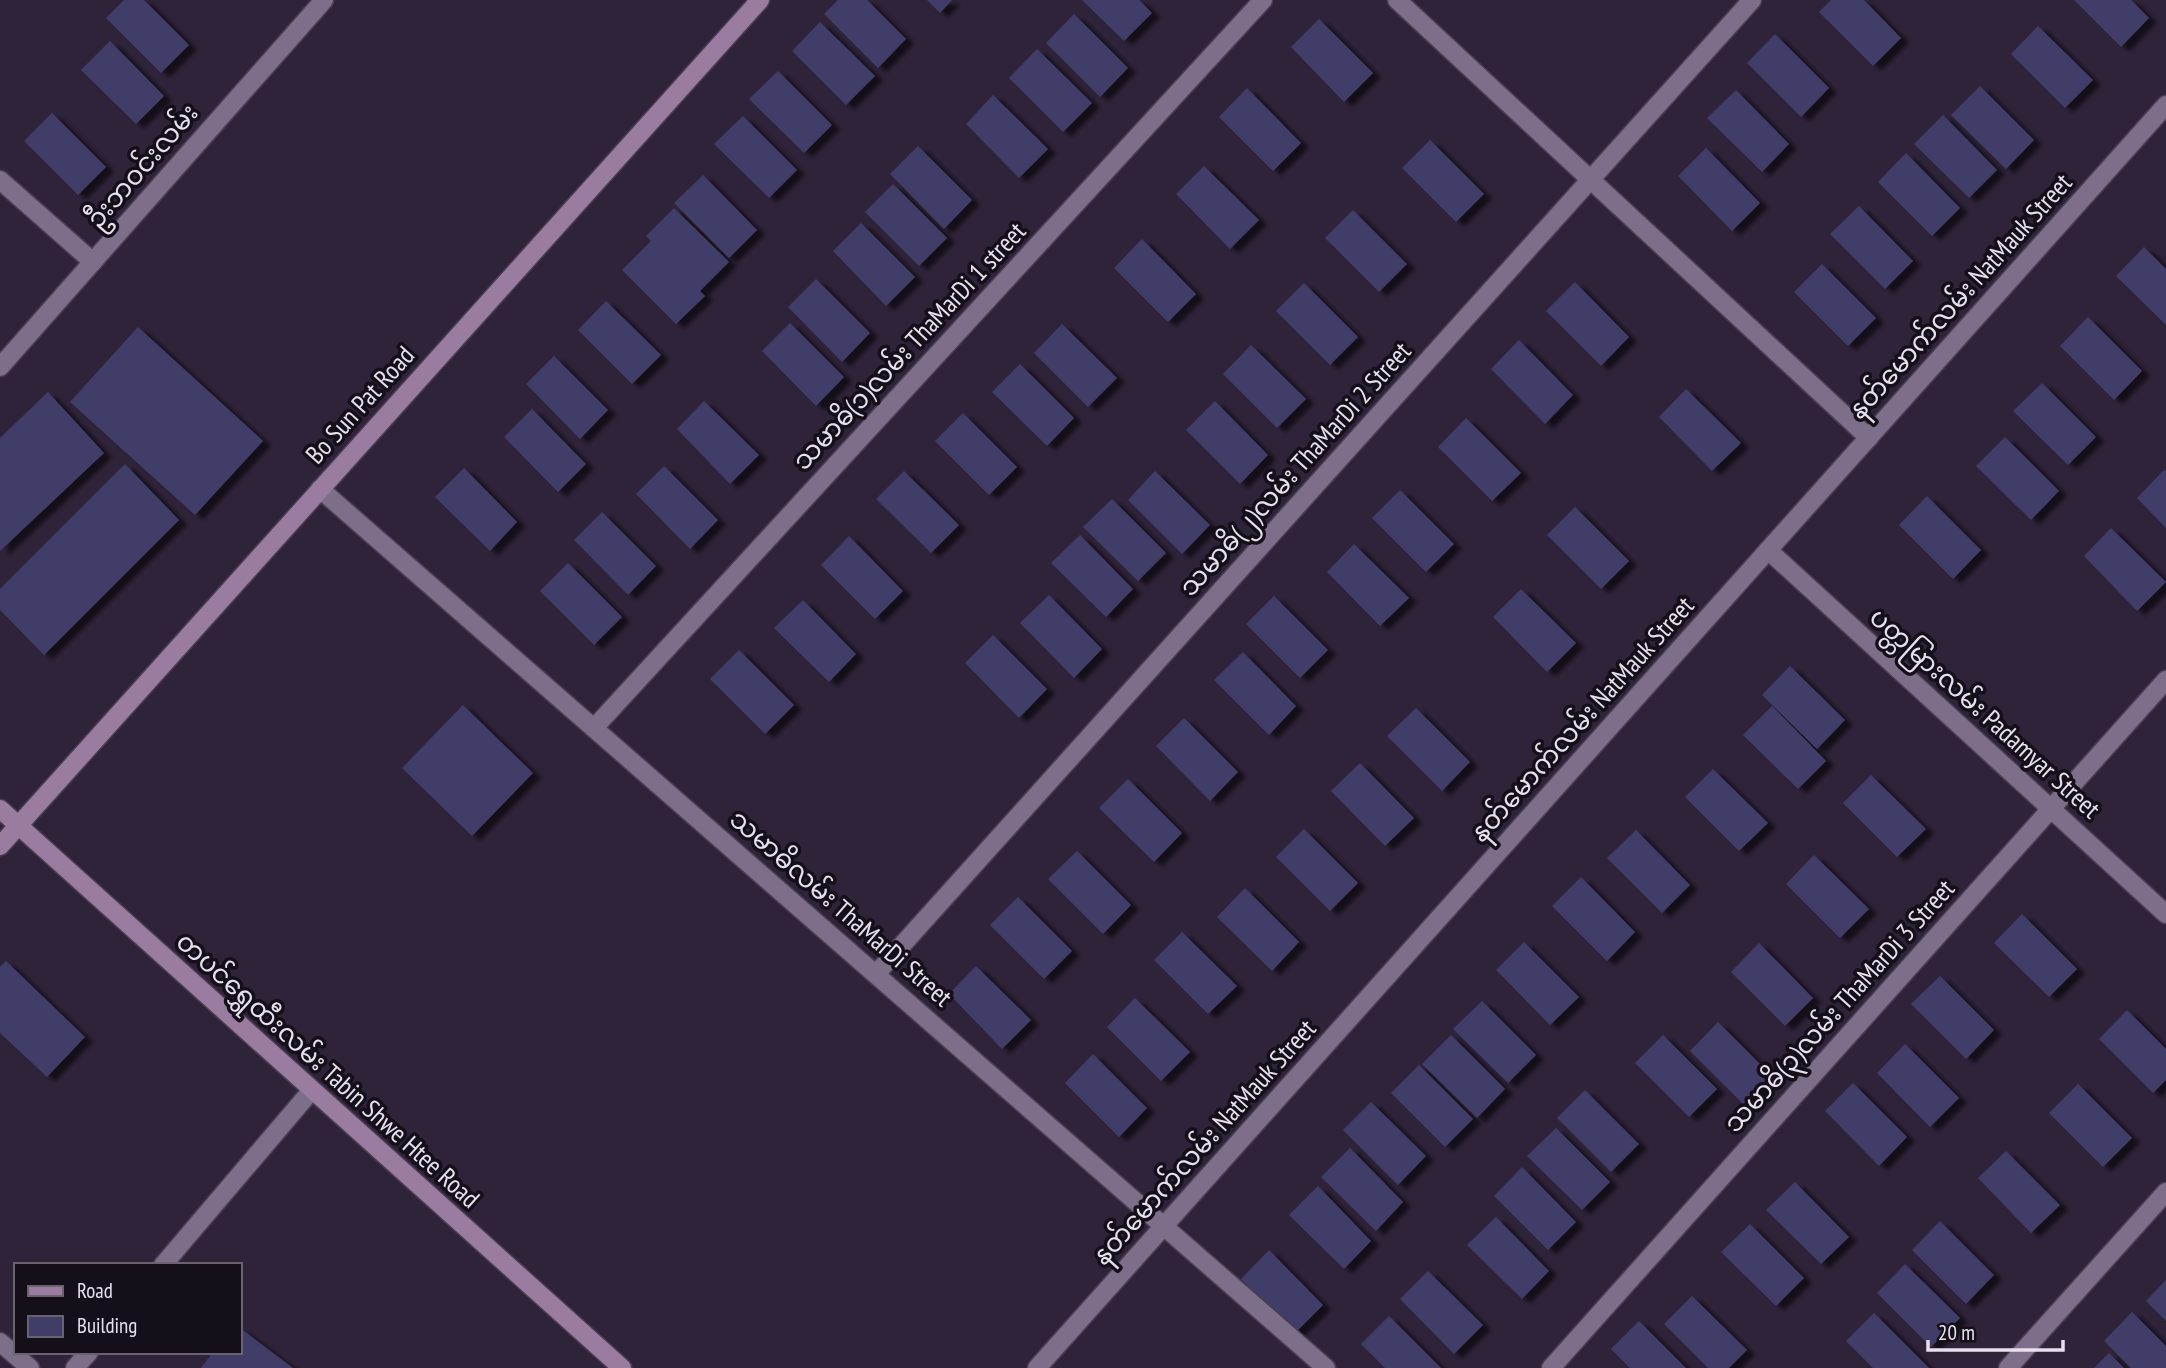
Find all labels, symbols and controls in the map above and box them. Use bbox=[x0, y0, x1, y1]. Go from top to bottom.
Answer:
street label: ဦးဘဝင်းလမ်း bbox=[78, 96, 209, 238]
street label: နတ်မောက်လမ်း NatMauk Street bbox=[1841, 166, 2082, 428]
street label: သမာဓိ(၁)လမ်း ThaMarDi 1 street bbox=[785, 215, 1032, 476]
street label: သမာဓိ(၂)လမ်း ThaMarDi 2 Street bbox=[1172, 335, 1421, 606]
street label: Bo Sun Pat Road bbox=[298, 339, 421, 470]
street label: နတ်မောက်လမ်း NatMauk Street bbox=[1463, 589, 1704, 851]
street label: ပတ္တမြားလမ်း Padamyar Street bbox=[1860, 600, 2108, 829]
street label: သမာဓိလမ်း ThaMarDi Street bbox=[723, 802, 959, 1013]
street label: သမာဓိ(၃)လမ်း ThaMarDi 3 Street bbox=[1716, 872, 1965, 1142]
street label: တပင်ရွှေထီးလမ်း Tabin Shwe Htee Road bbox=[166, 925, 487, 1218]
street label: နတ်မောက်လမ်း NatMauk Street bbox=[1085, 1012, 1326, 1274]
legend bbox=[14, 1263, 242, 1354]
text: Road bbox=[77, 1277, 113, 1304]
scale bar bbox=[1928, 1308, 2063, 1352]
text: Building bbox=[77, 1312, 137, 1339]
text: 20 m bbox=[1938, 1319, 1975, 1346]

